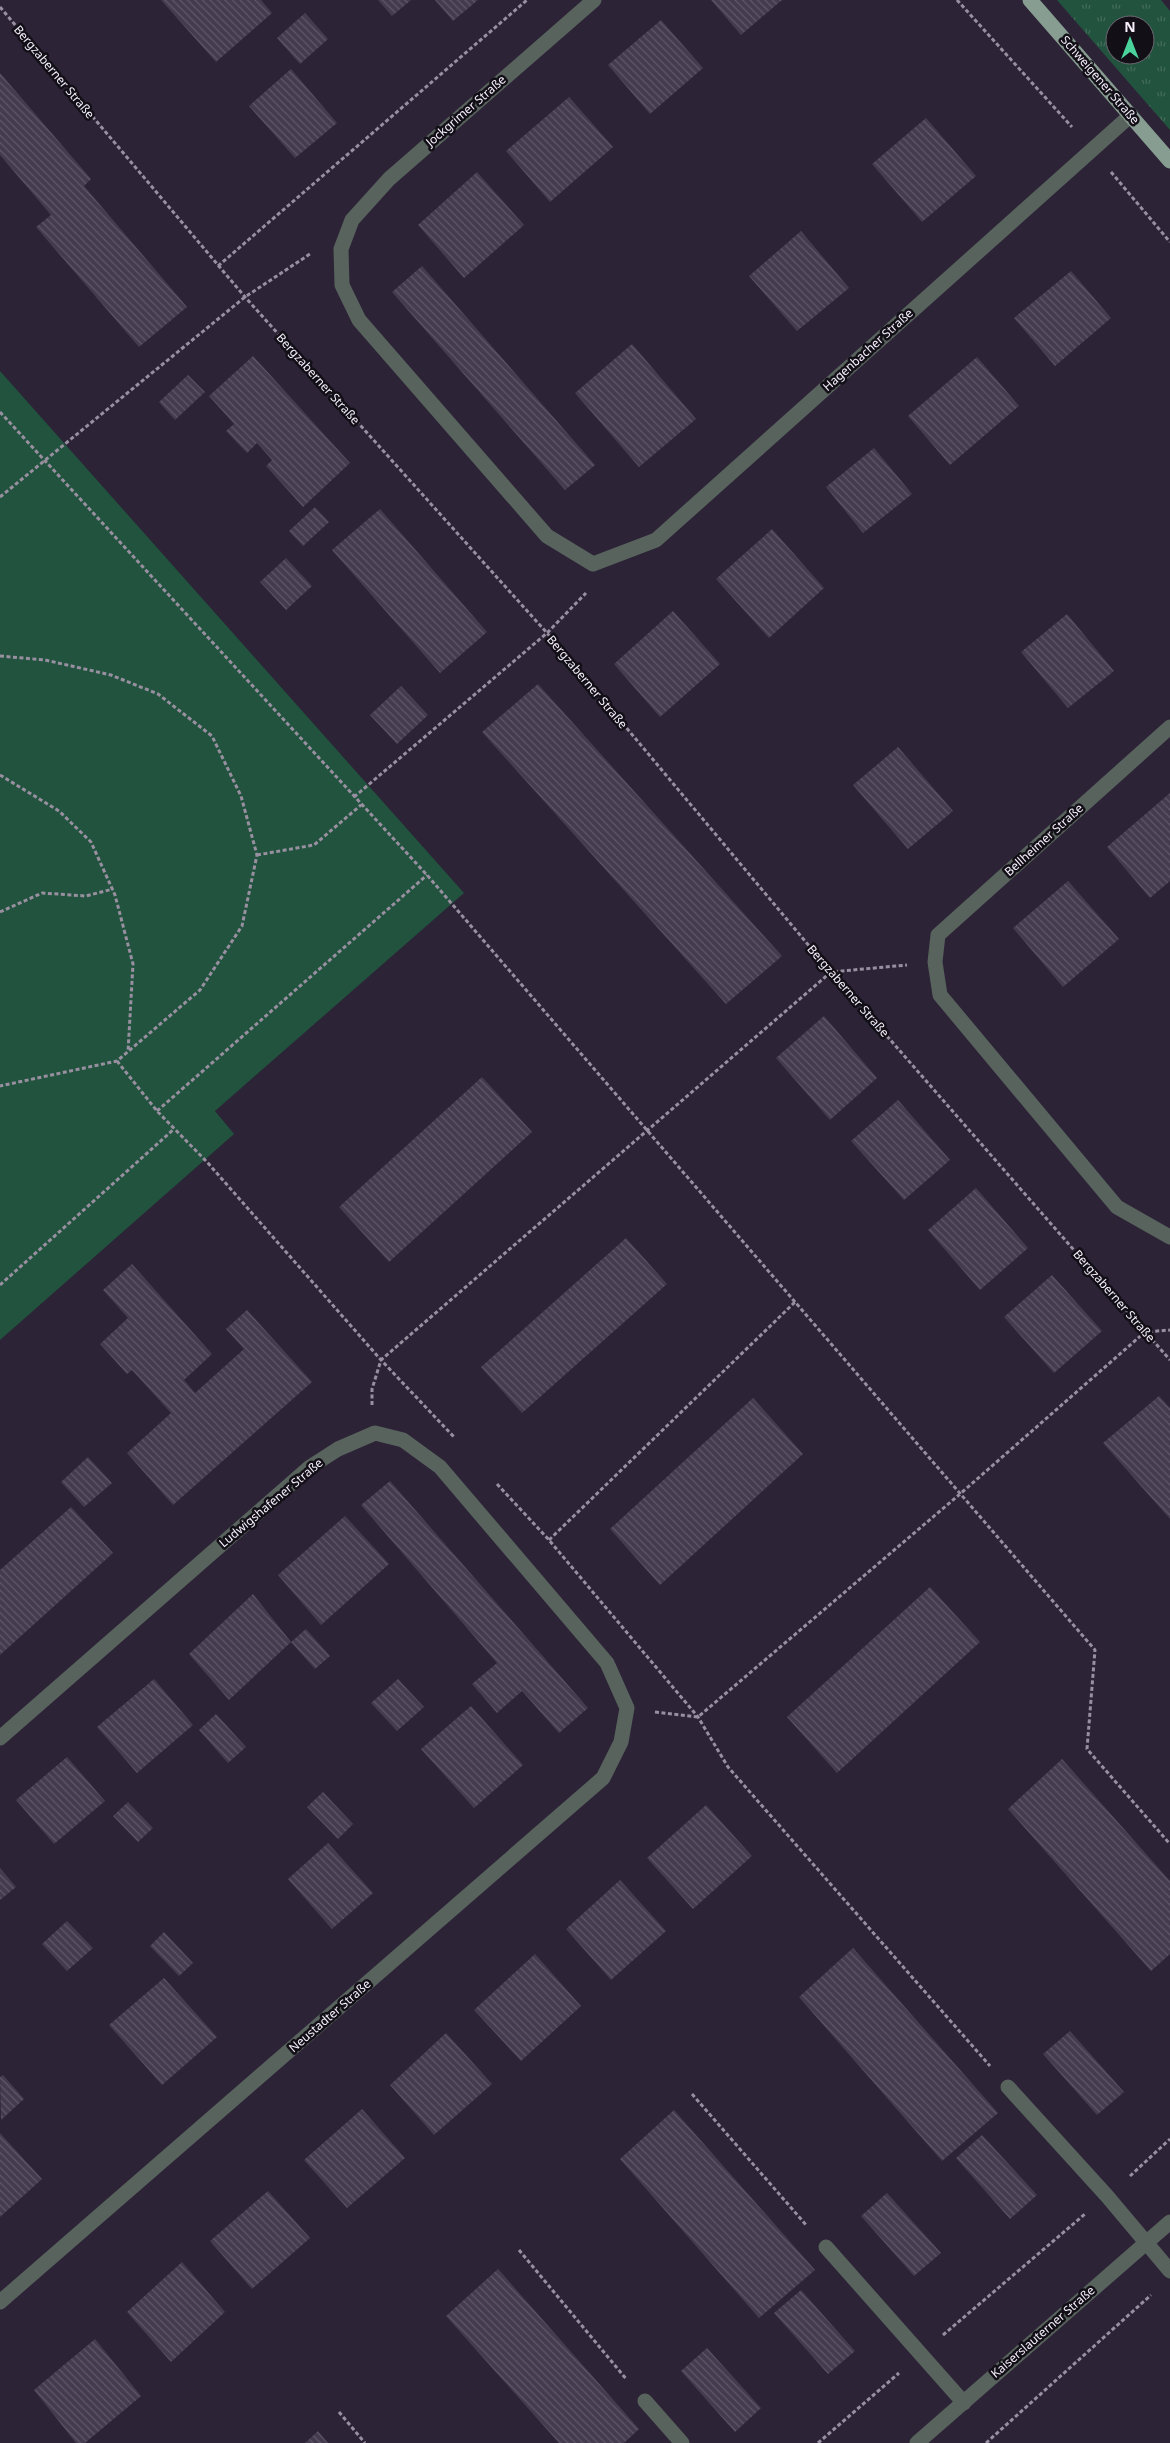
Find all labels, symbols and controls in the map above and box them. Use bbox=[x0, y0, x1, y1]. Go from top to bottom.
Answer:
north arrow bbox=[1105, 15, 1155, 65]
text: N bbox=[1124, 17, 1136, 36]
street label: Bergzaberner Straße bbox=[10, 21, 99, 122]
street label: Schweigener Straße bbox=[1057, 32, 1144, 128]
street label: Jockgrimer Straße bbox=[421, 71, 509, 151]
street label: Hagenbacher Straße bbox=[819, 304, 917, 395]
street label: Bergzaberner Straße bbox=[273, 329, 364, 428]
street label: Bergzaberner Straße bbox=[543, 631, 632, 732]
street label: Bellheimer Straße bbox=[1001, 799, 1087, 880]
street label: Bergzaberner Straße bbox=[804, 941, 893, 1041]
street label: Bergzaberner Straße bbox=[1070, 1246, 1159, 1346]
street label: Ludwigshafener Straße bbox=[215, 1454, 326, 1551]
street label: Neustadter Straße bbox=[285, 1975, 374, 2056]
street label: Kaiserslauterner Straße bbox=[987, 2282, 1099, 2382]

